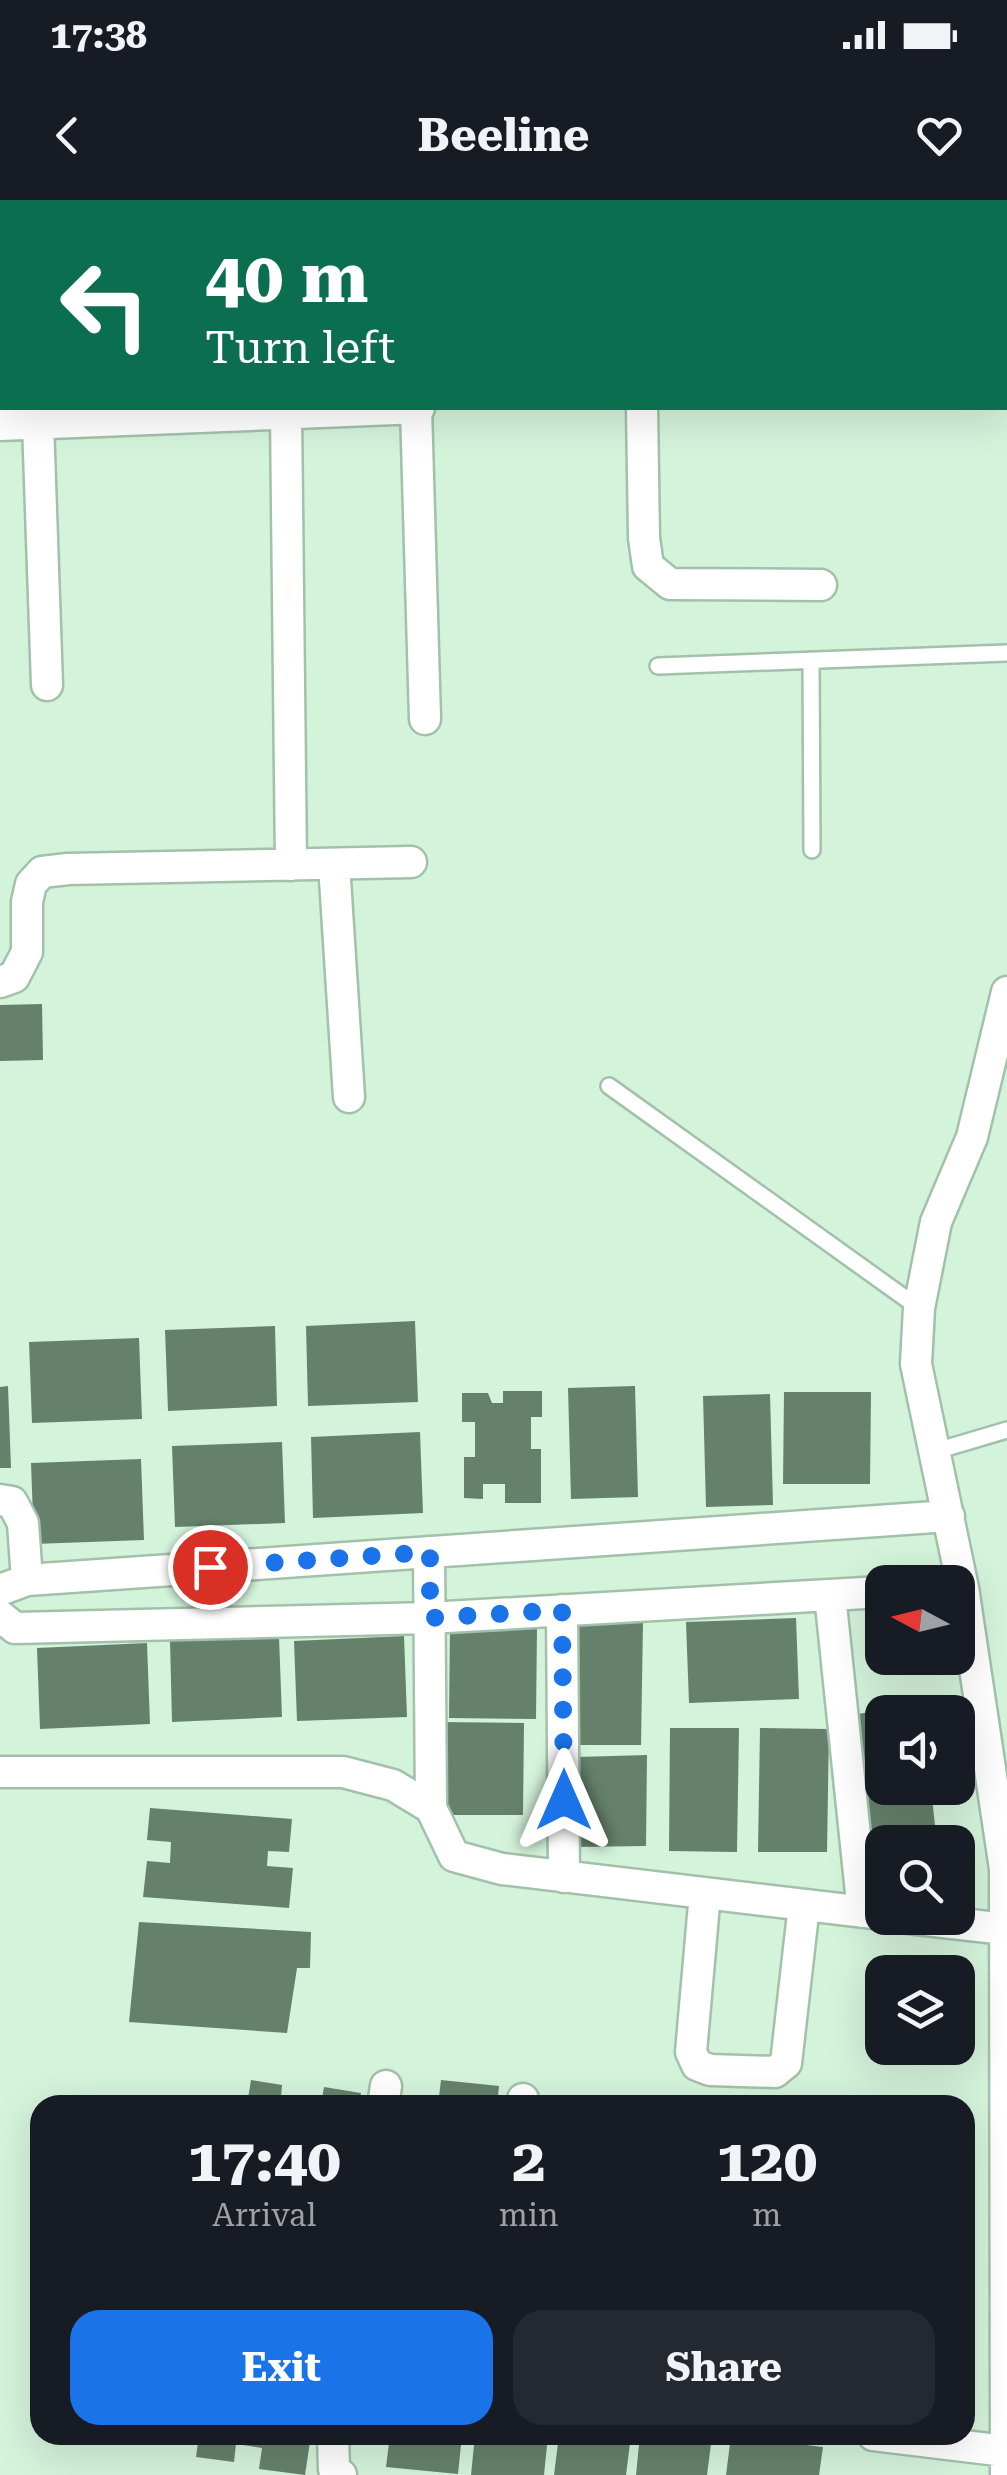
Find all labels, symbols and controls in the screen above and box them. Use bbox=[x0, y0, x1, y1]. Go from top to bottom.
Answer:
text: 17:38 bbox=[50, 13, 147, 57]
icon: back bbox=[40, 108, 95, 163]
icon: heart bbox=[912, 108, 967, 163]
text: Beeline bbox=[418, 109, 589, 162]
text: 40 m bbox=[205, 237, 369, 319]
icon: left bbox=[40, 240, 170, 370]
text: Turn left bbox=[205, 321, 395, 374]
pin bbox=[168, 1525, 253, 1610]
icon: arrive bbox=[183, 1540, 238, 1595]
north arrow bbox=[865, 1565, 975, 1675]
map controls bbox=[865, 1565, 975, 2065]
button: sound bbox=[865, 1695, 975, 1805]
position arrow bbox=[512, 1748, 616, 1852]
button: search bbox=[865, 1825, 975, 1935]
button: layers bbox=[865, 1955, 975, 2065]
text: 17:40 bbox=[188, 2125, 341, 2196]
text: 2 bbox=[512, 2125, 545, 2196]
text: 120 bbox=[716, 2125, 817, 2196]
text: Arrival bbox=[212, 2196, 316, 2234]
text: min bbox=[499, 2196, 559, 2234]
text: m bbox=[752, 2196, 781, 2234]
button: Exit bbox=[70, 2310, 493, 2425]
button: Share bbox=[513, 2310, 935, 2425]

